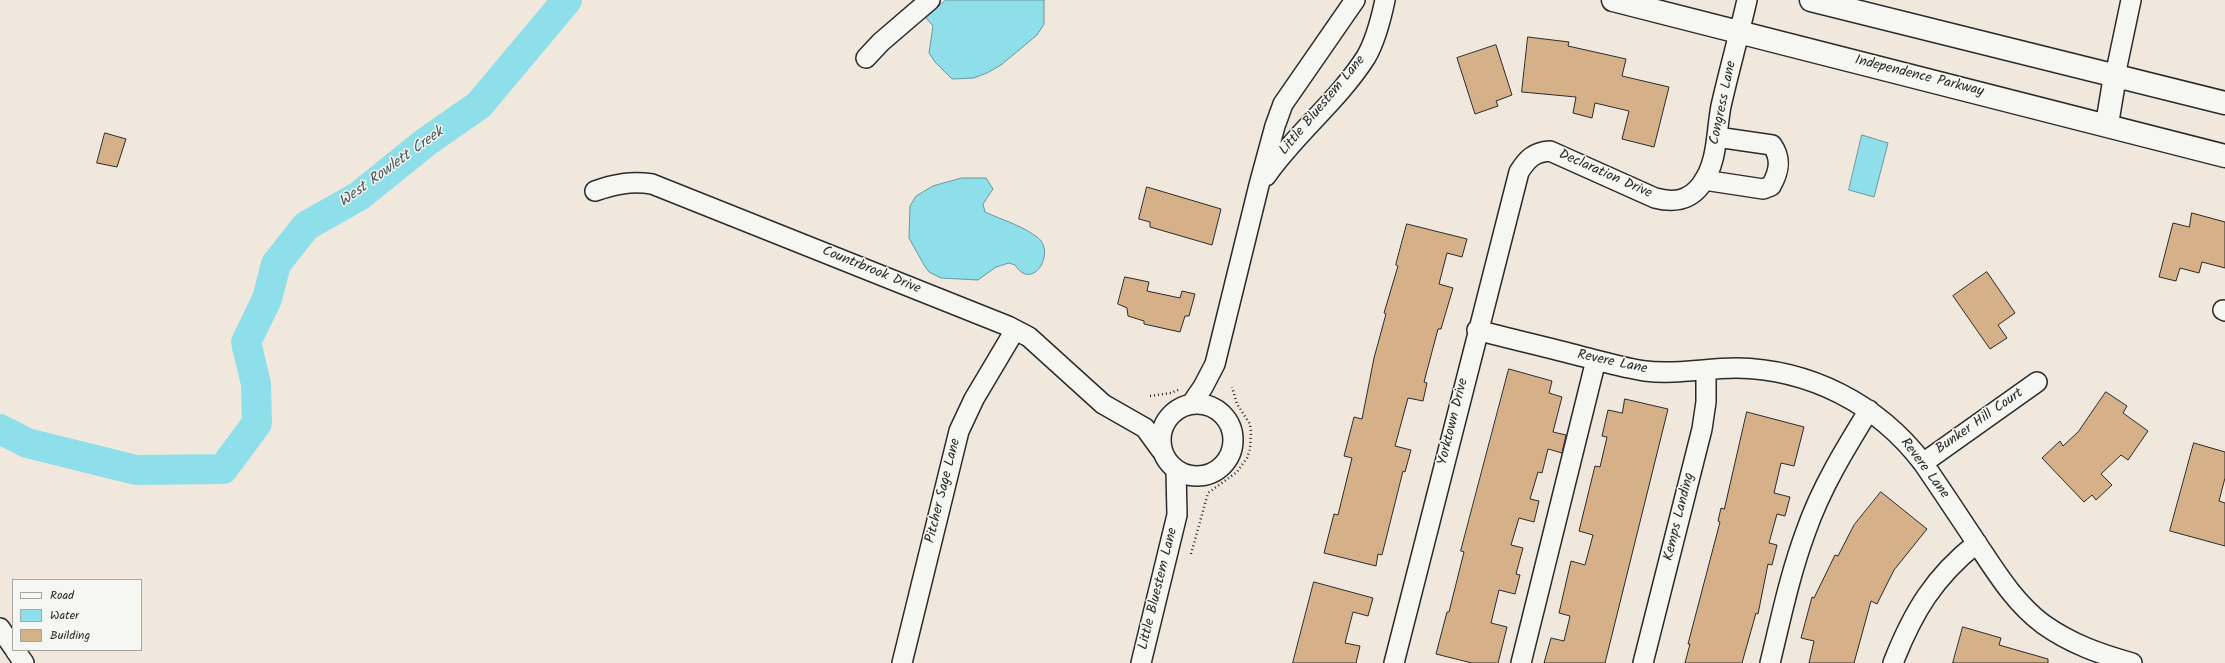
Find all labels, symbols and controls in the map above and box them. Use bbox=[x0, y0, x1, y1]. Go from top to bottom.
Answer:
street label: Little Bluestem Lane bbox=[1276, 53, 1370, 159]
street label: Independence Parkway bbox=[1853, 53, 1985, 101]
street label: Congress Lane bbox=[1707, 60, 1741, 146]
water label: West Rowlett Creek bbox=[336, 124, 448, 212]
street label: Declaration Drive bbox=[1556, 147, 1654, 203]
street label: Countrbrook Drive bbox=[819, 244, 923, 298]
street label: Revere Lane bbox=[1575, 347, 1649, 379]
street label: Yorktown Drive bbox=[1435, 377, 1473, 467]
street label: Bunker Hill Court bbox=[1933, 386, 2027, 458]
street label: Revere Lane bbox=[1896, 436, 1952, 502]
street label: Pitcher Sage Lane bbox=[923, 437, 965, 545]
street label: Kemps Landing bbox=[1661, 471, 1699, 563]
street label: Little Bluestem Lane bbox=[1136, 526, 1182, 652]
legend bbox=[12, 579, 142, 651]
text: Road bbox=[50, 586, 74, 605]
text: Water bbox=[50, 606, 79, 625]
text: Building bbox=[50, 626, 90, 645]

